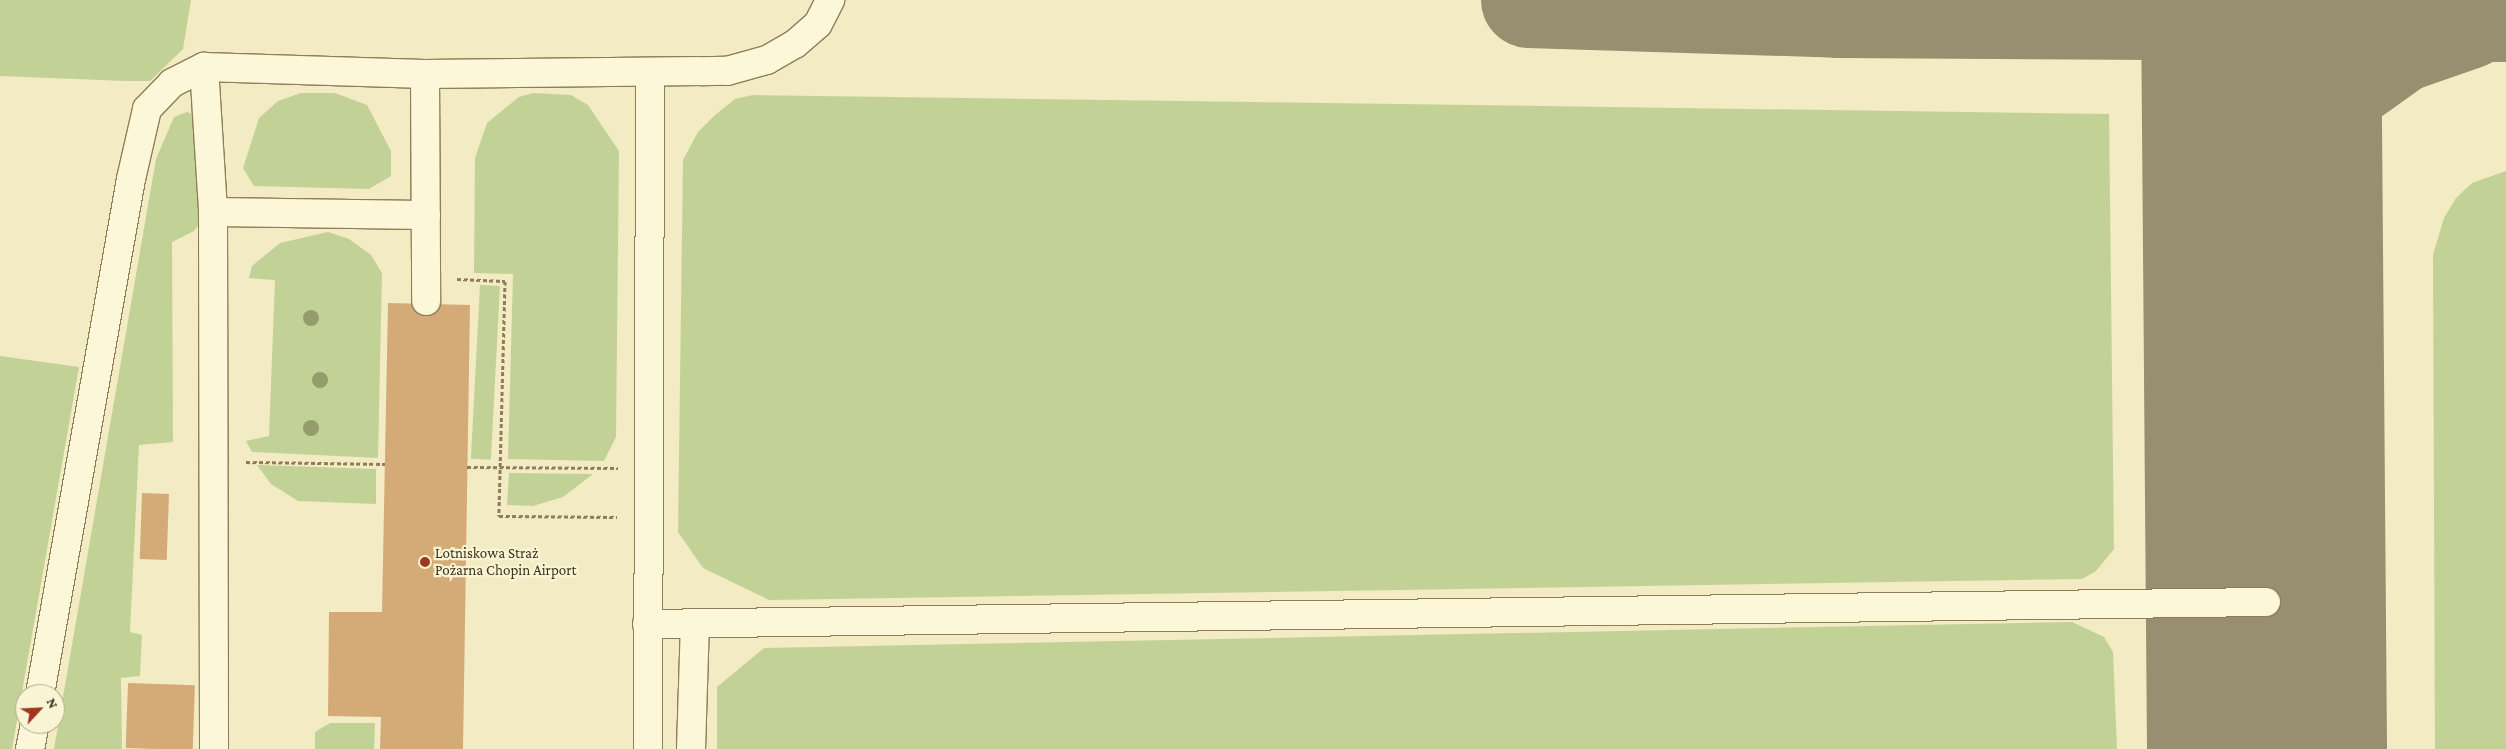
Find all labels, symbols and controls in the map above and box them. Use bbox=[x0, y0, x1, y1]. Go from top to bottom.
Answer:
place label: Lotniskowa Straż Pożarna Chopin Airport bbox=[435, 544, 577, 579]
marker: Lotniskowa Straż Pożarna Chopin Airport bbox=[419, 556, 431, 568]
north arrow bbox=[15, 684, 65, 734]
text: N bbox=[43, 695, 62, 711]

